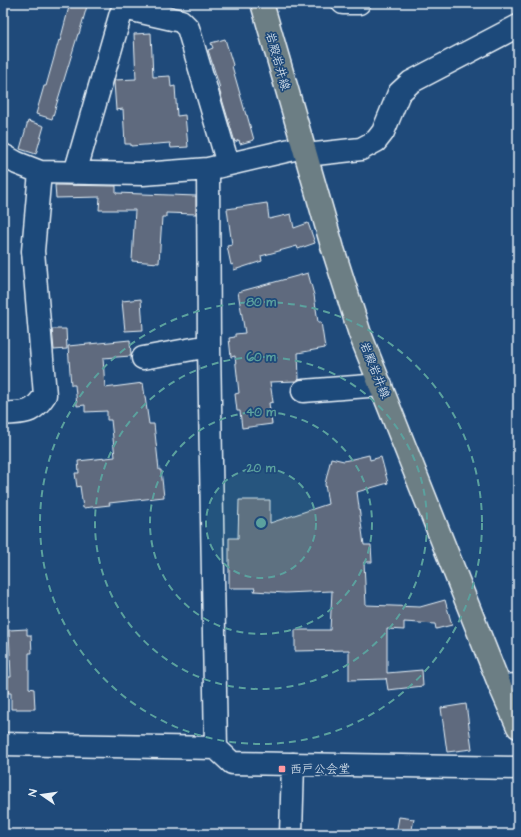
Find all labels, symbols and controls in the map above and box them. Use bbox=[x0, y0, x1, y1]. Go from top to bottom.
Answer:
street label: 岩殿岩井線 bbox=[261, 30, 294, 92]
text: 80 m bbox=[246, 294, 276, 311]
street label: 岩殿岩井線 bbox=[355, 339, 394, 401]
text: 60 m bbox=[246, 349, 276, 366]
text: 40 m bbox=[246, 404, 277, 421]
text: 20 m bbox=[246, 460, 276, 477]
centre of rings bbox=[254, 516, 268, 530]
place label: 西戸公会堂 bbox=[290, 761, 350, 778]
marker: 西戸公会堂 bbox=[277, 764, 287, 774]
north arrow bbox=[22, 775, 62, 815]
text: N bbox=[25, 788, 41, 798]

